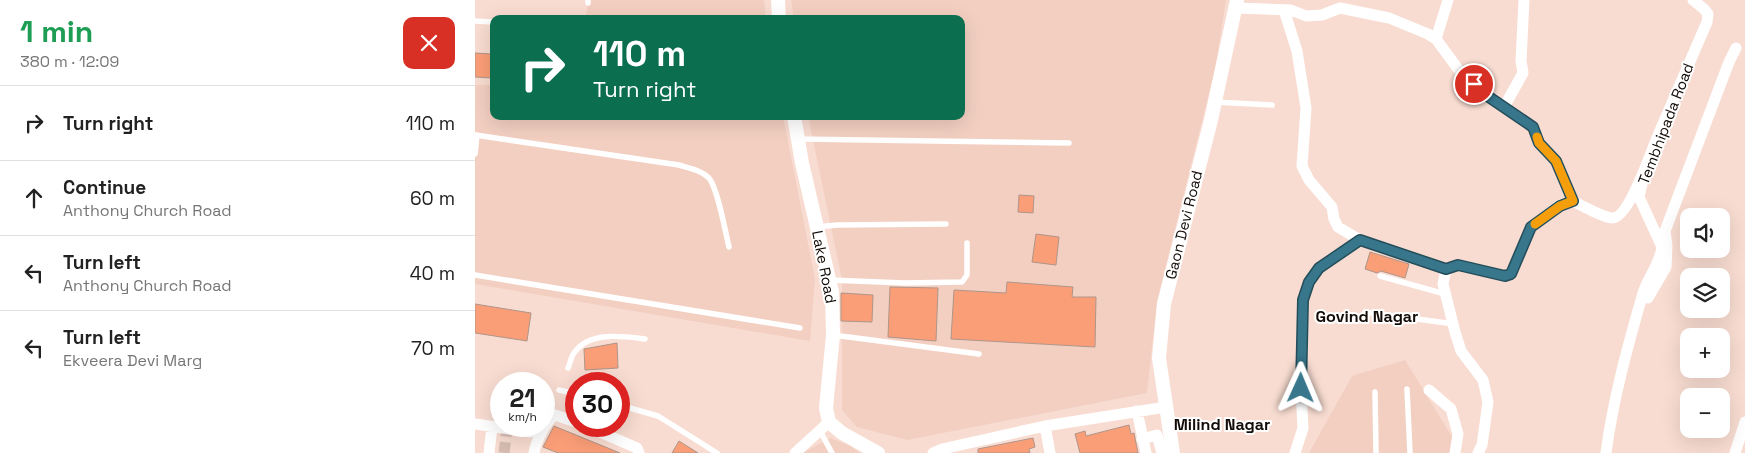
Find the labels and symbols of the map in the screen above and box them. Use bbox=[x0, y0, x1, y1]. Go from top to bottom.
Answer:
street label: Tembhipada Road bbox=[1634, 60, 1697, 187]
pin bbox=[1453, 63, 1495, 105]
street label: Gaon Devi Road bbox=[1161, 168, 1206, 281]
street label: Lake Road bbox=[808, 229, 841, 305]
district label: Govind Nagar bbox=[1316, 306, 1418, 327]
position arrow bbox=[1274, 361, 1326, 413]
speed limit sign: 30 bbox=[565, 372, 630, 437]
district label: Milind Nagar bbox=[1174, 414, 1270, 435]

